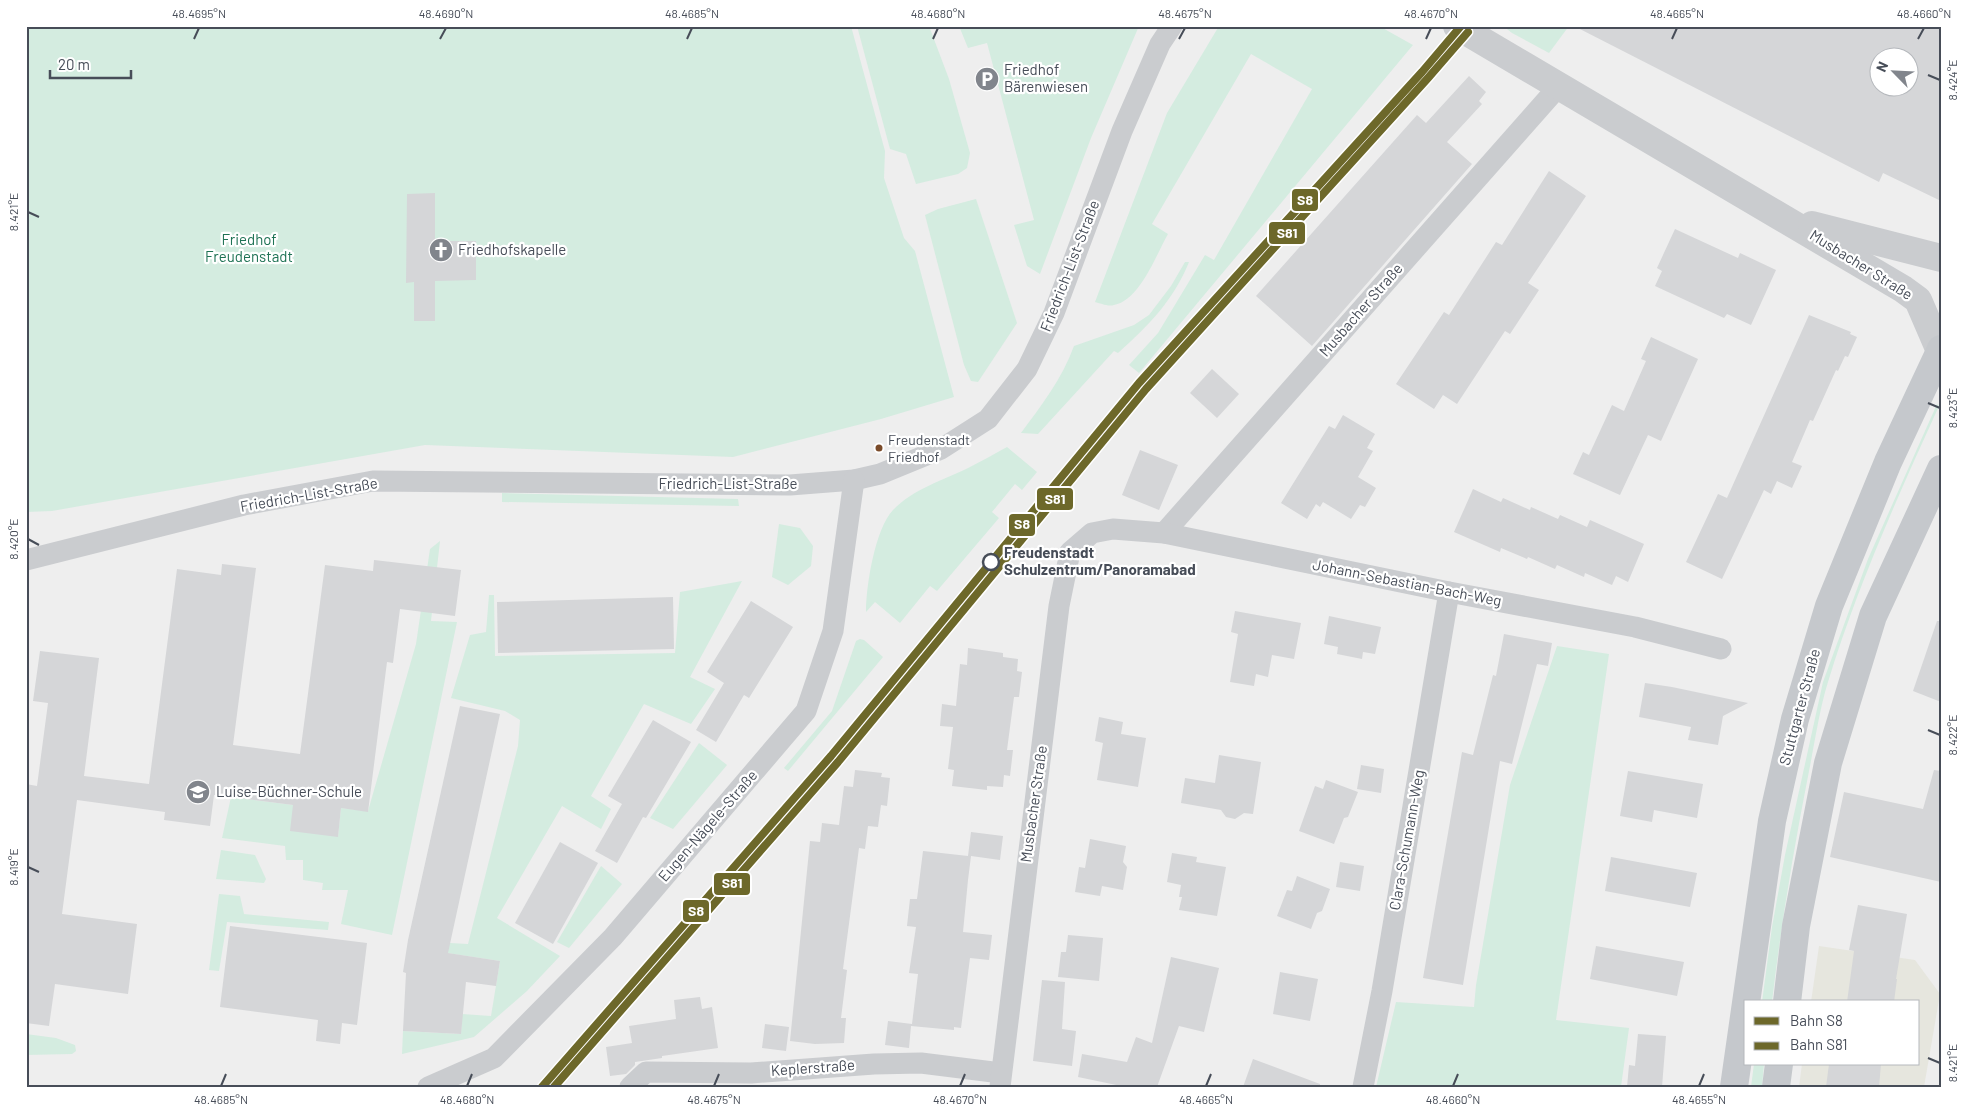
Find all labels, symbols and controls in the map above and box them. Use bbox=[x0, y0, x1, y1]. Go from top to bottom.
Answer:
text: 48.4695°N bbox=[172, 6, 226, 20]
text: 48.4690°N bbox=[419, 6, 473, 20]
text: 48.4685°N bbox=[665, 6, 719, 20]
text: 48.4680°N bbox=[911, 6, 965, 20]
text: 48.4675°N bbox=[1158, 6, 1212, 20]
text: 48.4670°N bbox=[1404, 6, 1458, 20]
text: 48.4665°N bbox=[1650, 6, 1704, 20]
text: 48.4660°N bbox=[1897, 6, 1951, 20]
scale bar bbox=[50, 48, 131, 80]
north arrow bbox=[1870, 48, 1920, 98]
text: 20 m bbox=[58, 55, 90, 73]
text: N bbox=[1872, 59, 1891, 74]
text: 8.424°E bbox=[1945, 59, 1959, 101]
place label: Friedhof Bärenwiesen bbox=[1004, 60, 1088, 95]
parking icon: Friedhof Bärenwiesen bbox=[974, 66, 1000, 92]
line badge: S8 bbox=[1291, 188, 1319, 212]
text: S8 bbox=[1297, 191, 1313, 208]
text: 8.421°E bbox=[6, 193, 20, 231]
street label: Friedrich-List-Straße bbox=[1036, 197, 1102, 334]
line badge: S81 bbox=[1268, 221, 1306, 245]
text: S81 bbox=[1277, 224, 1297, 241]
street label: Musbacher Straße bbox=[1807, 225, 1916, 303]
park label: Friedhof Freudenstadt bbox=[205, 230, 293, 265]
church icon: Friedhofskapelle bbox=[428, 237, 454, 263]
place label: Friedhofskapelle bbox=[458, 240, 566, 258]
street label: Musbacher Straße bbox=[1315, 259, 1406, 360]
text: 8.423°E bbox=[1945, 388, 1959, 428]
place label: Freudenstadt Friedhof bbox=[888, 431, 970, 465]
marker: Freudenstadt Friedhof bbox=[874, 443, 884, 453]
street label: Friedrich-List-Straße bbox=[239, 473, 379, 515]
street label: Friedrich-List-Straße bbox=[658, 474, 798, 492]
line badge: S81 bbox=[1036, 487, 1074, 511]
text: S81 bbox=[1045, 490, 1065, 507]
line badge: S8 bbox=[1008, 513, 1036, 537]
text: S8 bbox=[1014, 515, 1030, 532]
text: 8.420°E bbox=[6, 518, 20, 560]
place label: Freudenstadt Schulzentrum/Panoramabad bbox=[1004, 543, 1196, 578]
marker: Freudenstadt Schulzentrum/Panoramabad bbox=[982, 553, 1000, 571]
street label: Johann-Sebastian-Bach-Weg bbox=[1311, 555, 1503, 609]
street label: Stuttgarter Straße bbox=[1775, 647, 1823, 767]
text: 8.422°E bbox=[1945, 715, 1959, 755]
street label: Musbacher Straße bbox=[1016, 744, 1050, 863]
street label: Eugen-Nägele-Straße bbox=[654, 766, 761, 885]
street label: Clara-Schumann-Weg bbox=[1385, 768, 1427, 912]
school or university icon: Luise-Büchner-Schule bbox=[185, 779, 211, 805]
place label: Luise-Büchner-Schule bbox=[216, 782, 362, 800]
text: 8.419°E bbox=[6, 848, 20, 886]
line badge: S81 bbox=[713, 872, 751, 896]
text: S81 bbox=[722, 874, 742, 891]
line badge: S8 bbox=[682, 899, 710, 923]
text: S8 bbox=[688, 902, 704, 919]
legend bbox=[1744, 1000, 1920, 1066]
text: Bahn S8 bbox=[1790, 1011, 1843, 1029]
text: Bahn S81 bbox=[1790, 1035, 1848, 1053]
text: 8.421°E bbox=[1945, 1044, 1959, 1082]
street label: Keplerstraße bbox=[770, 1055, 856, 1079]
text: 48.4685°N bbox=[194, 1092, 248, 1106]
text: 48.4680°N bbox=[440, 1092, 494, 1106]
text: 48.4675°N bbox=[687, 1092, 741, 1106]
text: 48.4670°N bbox=[933, 1092, 987, 1106]
text: 48.4665°N bbox=[1179, 1092, 1233, 1106]
text: 48.4660°N bbox=[1426, 1092, 1480, 1106]
text: 48.4655°N bbox=[1672, 1092, 1726, 1106]

